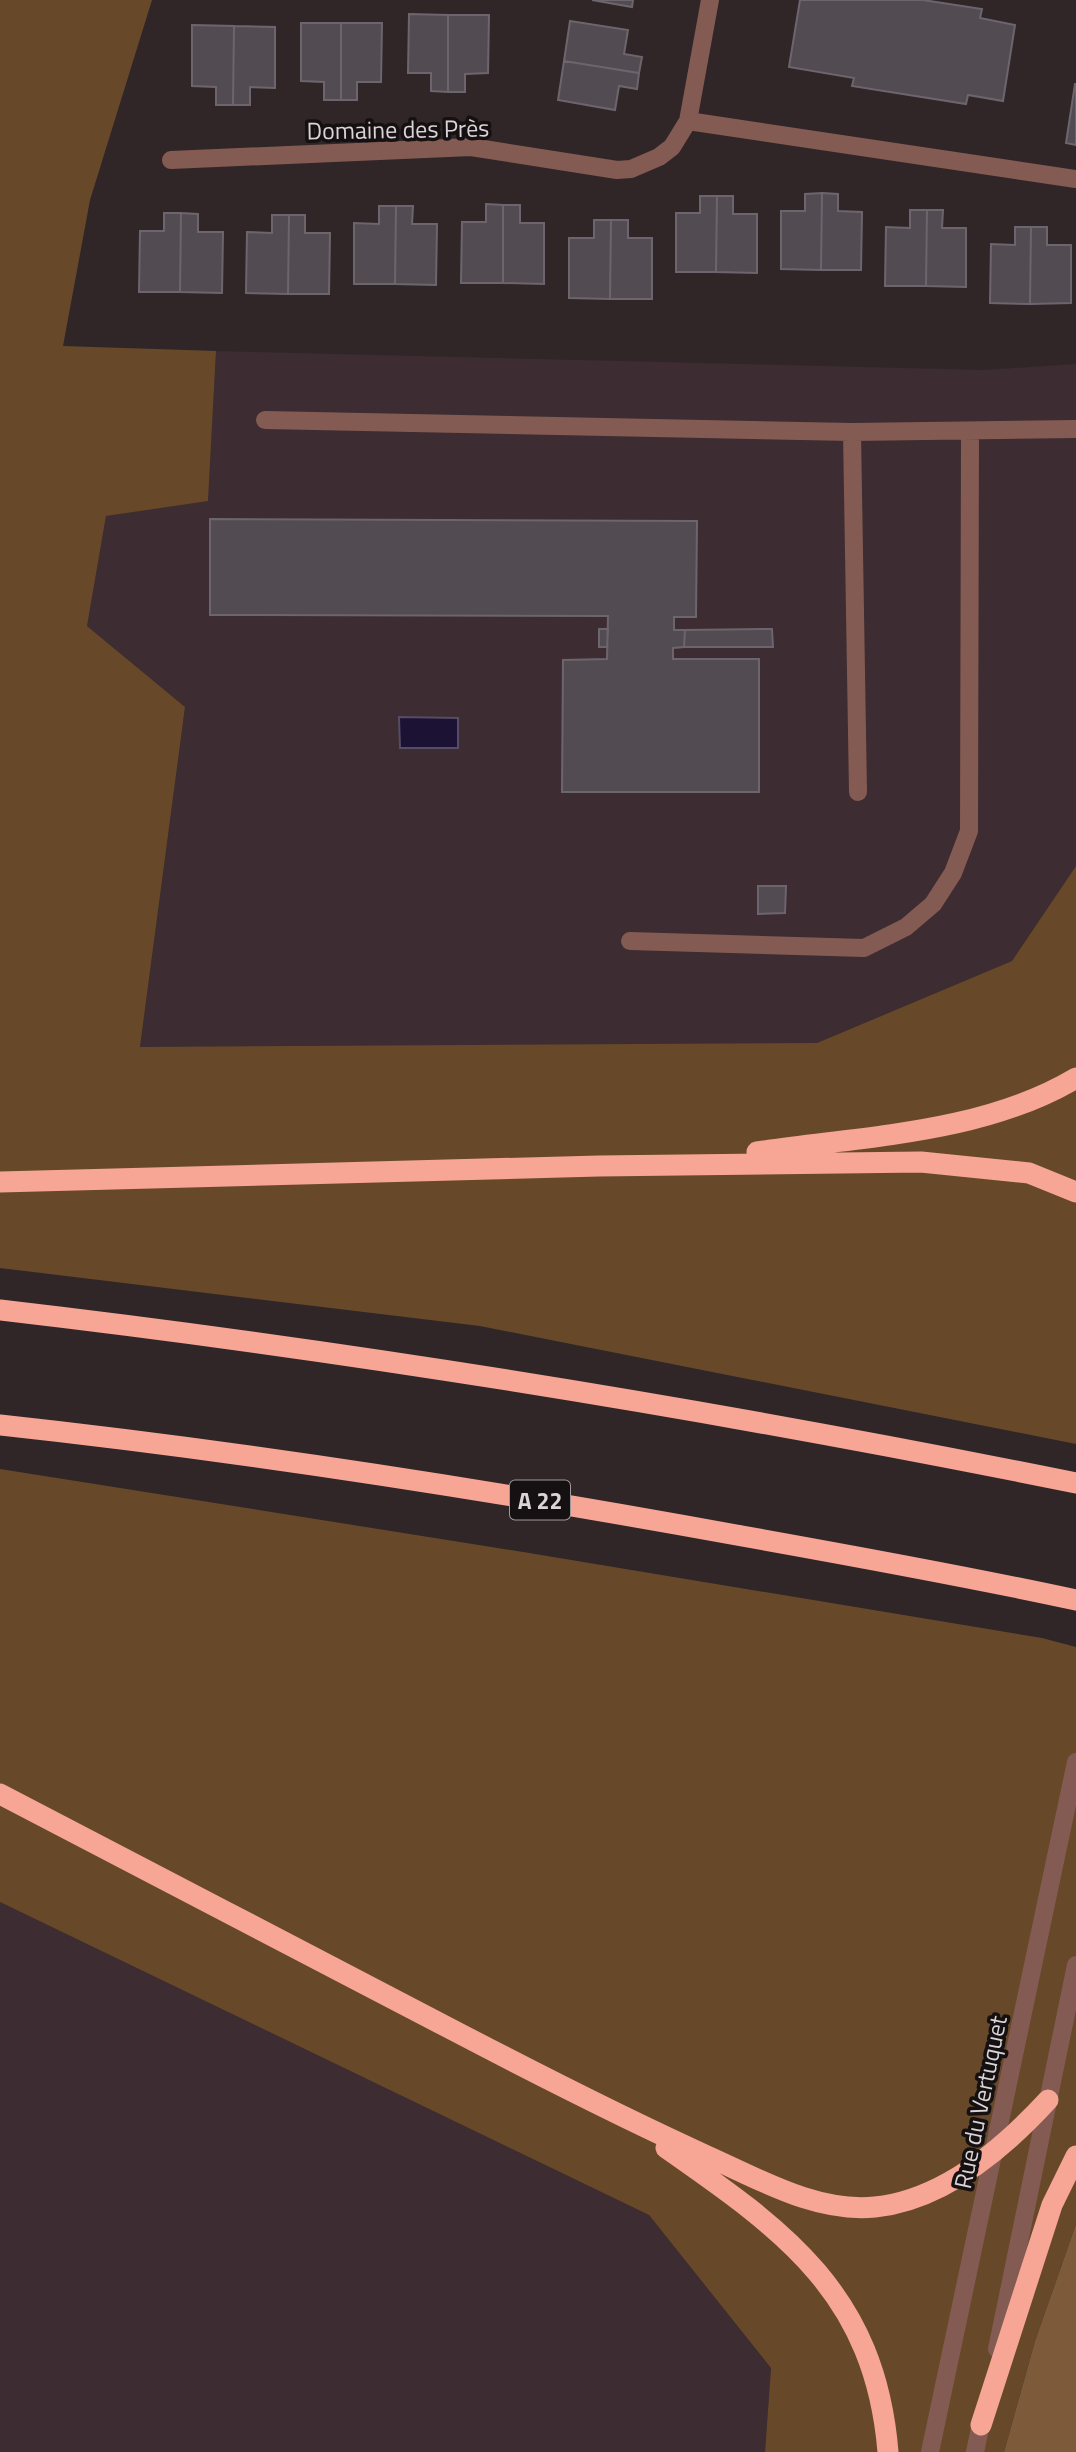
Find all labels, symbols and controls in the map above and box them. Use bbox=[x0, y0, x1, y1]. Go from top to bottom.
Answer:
street label: Domaine des Près bbox=[306, 109, 490, 149]
road number: A 22 bbox=[510, 1480, 570, 1520]
street label: Rue du Vertuquet bbox=[944, 2012, 1016, 2192]

